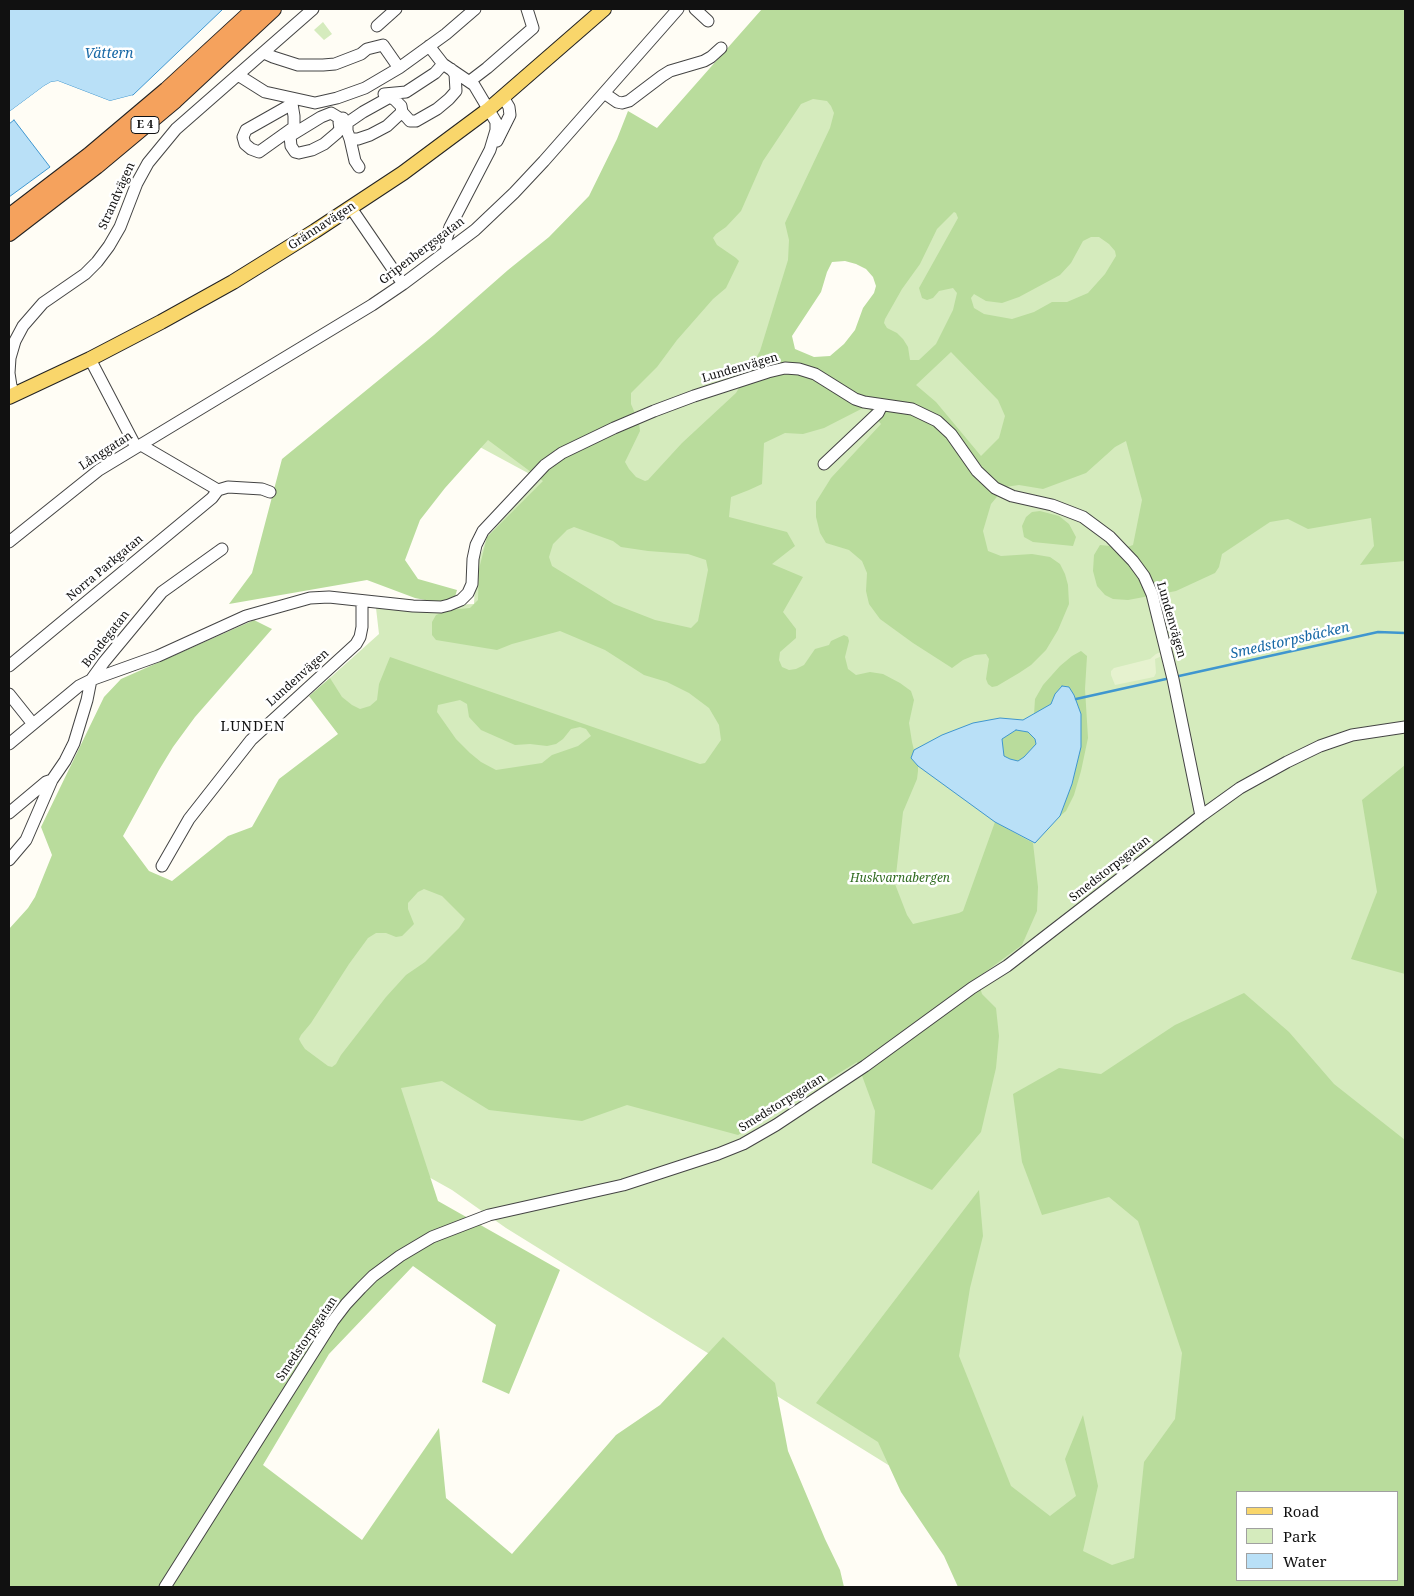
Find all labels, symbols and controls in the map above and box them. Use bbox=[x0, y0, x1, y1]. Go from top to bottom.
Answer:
water label: Vättern bbox=[85, 46, 133, 62]
road number: E 4 bbox=[131, 116, 159, 134]
street label: Strandvägen bbox=[96, 160, 138, 232]
street label: Grännavägen bbox=[286, 199, 358, 253]
street label: Gripenbergsgatan bbox=[377, 214, 467, 288]
street label: Lundenvägen bbox=[700, 350, 780, 386]
street label: Långgatan bbox=[77, 429, 135, 473]
street label: Norra Parkgatan bbox=[64, 532, 146, 604]
street label: Lundenvägen bbox=[1153, 580, 1189, 660]
street label: Bondegatan bbox=[79, 608, 133, 670]
water label: Smedstorpsbäcken bbox=[1229, 619, 1351, 663]
street label: Lundenvägen bbox=[264, 646, 332, 710]
district label: LUNDEN bbox=[220, 719, 286, 735]
street label: Smedstorpsgatan bbox=[1067, 833, 1153, 905]
park label: Huskvarnabergen bbox=[850, 872, 950, 886]
street label: Smedstorpsgatan bbox=[736, 1071, 828, 1135]
street label: Smedstorpsgatan bbox=[273, 1294, 341, 1384]
legend bbox=[1236, 1491, 1399, 1581]
text: Road bbox=[1283, 1501, 1319, 1521]
text: Park bbox=[1283, 1526, 1316, 1546]
text: Water bbox=[1283, 1551, 1326, 1571]

